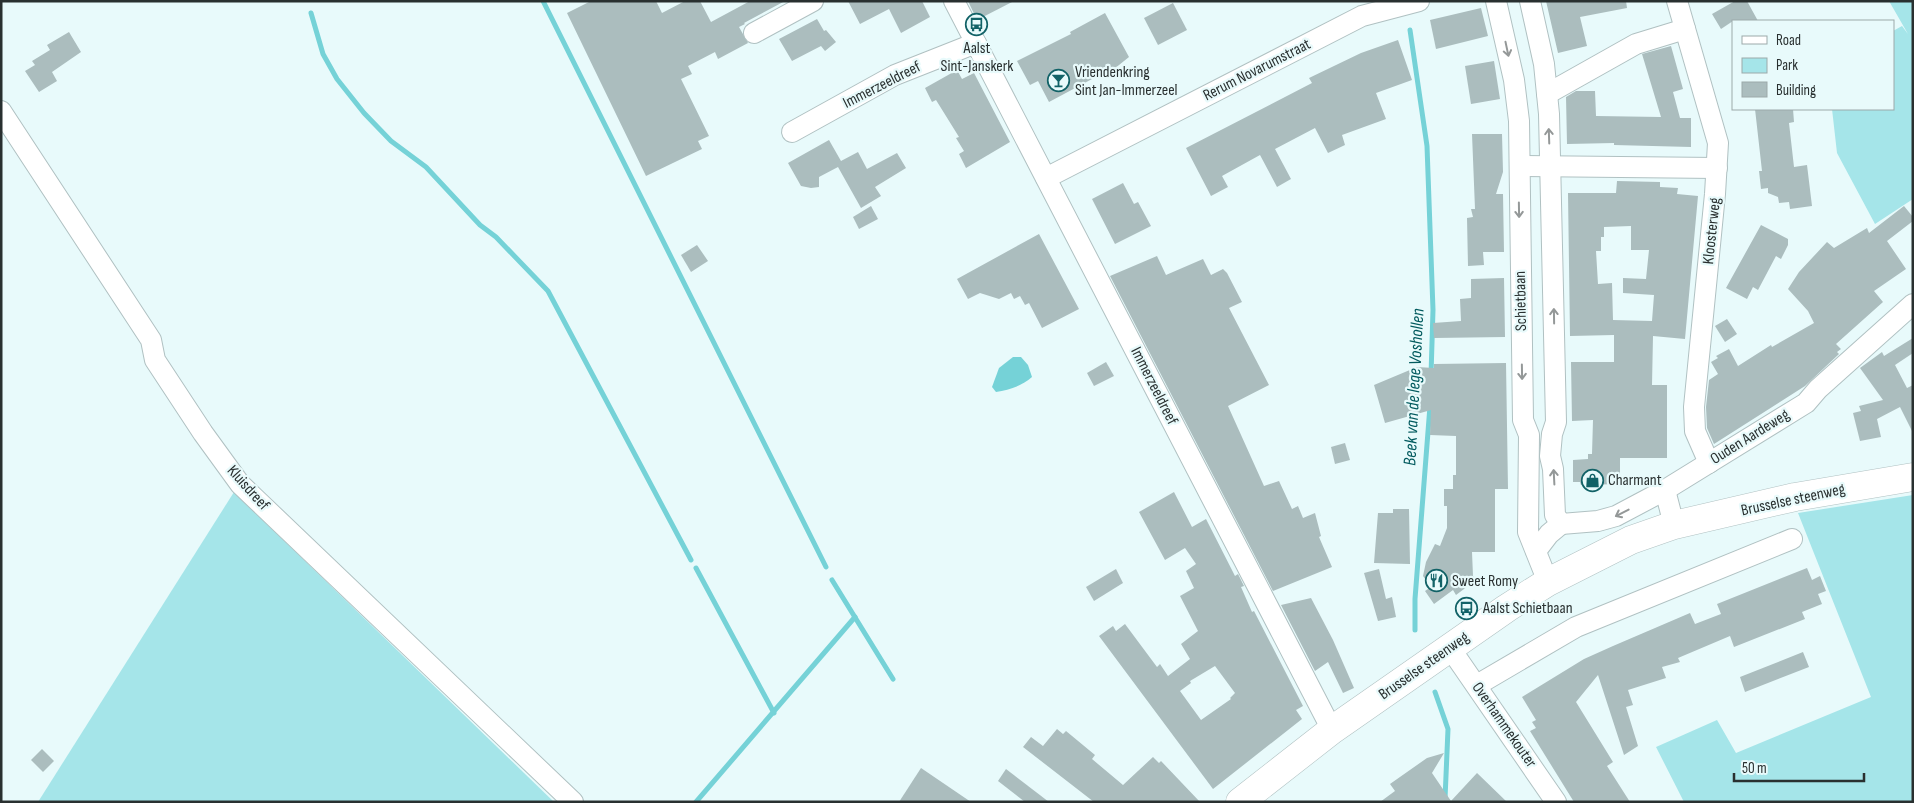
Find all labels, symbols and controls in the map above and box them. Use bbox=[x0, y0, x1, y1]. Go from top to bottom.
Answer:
bus stop icon: Aalst Sint-Janskerk bbox=[965, 12, 989, 36]
legend bbox=[1732, 20, 1894, 110]
text: Road bbox=[1776, 31, 1801, 50]
street label: Rerum Novarumstraat bbox=[1200, 35, 1314, 105]
place label: Aalst Sint-Janskerk bbox=[941, 39, 1013, 76]
one-way arrow bbox=[1503, 40, 1512, 56]
text: Park bbox=[1776, 56, 1798, 75]
street label: Immerzeeldreef bbox=[840, 57, 924, 113]
place label: Vriendenkring Sint Jan-Immerzeel bbox=[1075, 63, 1178, 100]
bar icon: Vriendenkring Sint Jan-Immerzeel bbox=[1047, 69, 1071, 93]
text: Building bbox=[1776, 81, 1816, 100]
one-way arrow bbox=[1545, 128, 1554, 144]
street label: Kloosterweg bbox=[1699, 197, 1725, 265]
one-way arrow bbox=[1515, 202, 1524, 218]
street label: Schietbaan bbox=[1511, 271, 1531, 331]
water label: Beek van de lege Voshollen bbox=[1399, 307, 1429, 466]
one-way arrow bbox=[1549, 308, 1559, 324]
street label: Immerzeeldreef bbox=[1126, 344, 1182, 428]
one-way arrow bbox=[1517, 364, 1527, 380]
street label: Ouden Aardeweg bbox=[1707, 405, 1793, 469]
street label: Kluisdreef bbox=[223, 462, 273, 515]
shop icon: Charmant bbox=[1580, 468, 1604, 492]
one-way arrow bbox=[1549, 470, 1558, 486]
place label: Charmant bbox=[1608, 471, 1662, 490]
street label: Brusselse steenweg bbox=[1739, 480, 1847, 520]
one-way arrow bbox=[1615, 508, 1630, 518]
restaurant icon: Sweet Romy bbox=[1424, 569, 1448, 593]
place label: Sweet Romy bbox=[1452, 572, 1518, 591]
bus stop icon: Aalst Schietbaan bbox=[1455, 596, 1479, 620]
place label: Aalst Schietbaan bbox=[1482, 599, 1573, 618]
street label: Brusselse steenweg bbox=[1375, 628, 1473, 704]
street label: Overhammekouter bbox=[1468, 679, 1541, 772]
scale bar bbox=[1734, 750, 1864, 782]
text: 50 m bbox=[1742, 759, 1767, 778]

